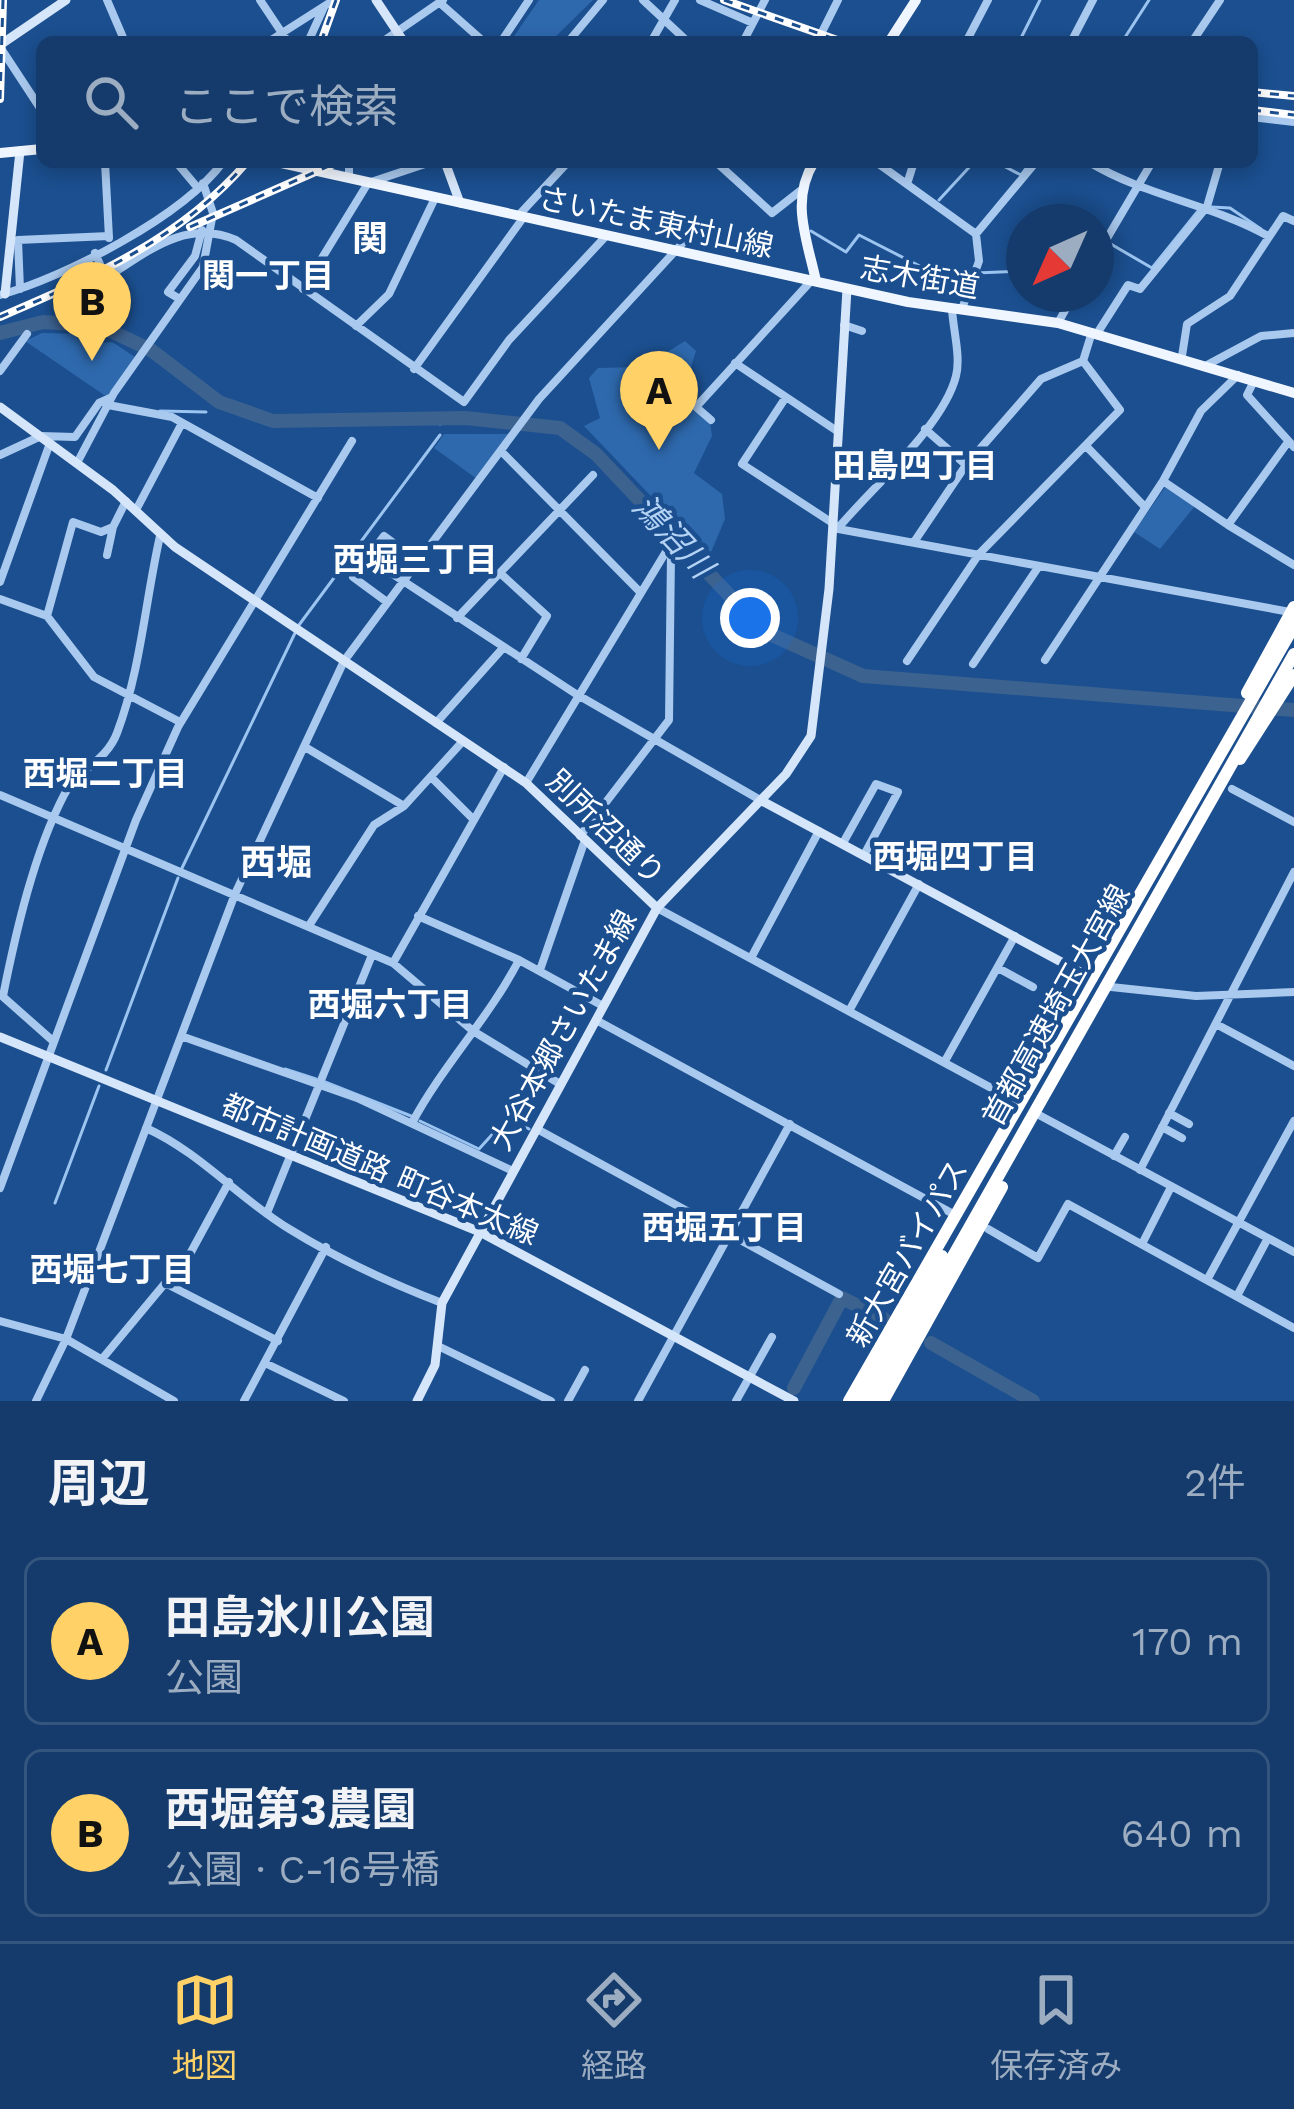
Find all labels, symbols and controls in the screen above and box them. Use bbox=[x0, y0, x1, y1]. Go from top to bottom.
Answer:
search box bbox=[36, 36, 1258, 168]
icon: search bbox=[78, 69, 144, 135]
text: ここで検索 bbox=[174, 80, 399, 133]
street label: さいたま東村山線 bbox=[535, 180, 777, 264]
north arrow bbox=[1006, 204, 1114, 312]
district label: 関 bbox=[352, 218, 388, 260]
street label: 志木街道 bbox=[858, 249, 982, 305]
district label: 関一丁目 bbox=[202, 256, 334, 295]
pin: B bbox=[53, 262, 131, 361]
pin: A bbox=[620, 351, 698, 450]
district label: 田島四丁目 bbox=[833, 446, 998, 485]
water label: 鴻沼川 bbox=[625, 486, 723, 588]
district label: 西堀三丁目 bbox=[333, 540, 498, 579]
your location bbox=[720, 588, 780, 648]
district label: 西堀二丁目 bbox=[23, 754, 188, 793]
street label: 別所沼通り bbox=[540, 762, 672, 892]
district label: 西堀四丁目 bbox=[873, 837, 1038, 876]
district label: 西堀 bbox=[240, 842, 312, 884]
street label: 首都高速埼玉大宮線 bbox=[975, 878, 1137, 1132]
street label: 大谷本郷さいたま線 bbox=[482, 904, 644, 1156]
district label: 西堀六丁目 bbox=[308, 985, 473, 1024]
street label: 都市計画道路 町谷本太線 bbox=[217, 1086, 543, 1252]
street label: 新大宮バイパス bbox=[839, 1154, 975, 1352]
district label: 西堀五丁目 bbox=[642, 1208, 807, 1247]
district label: 西堀七丁目 bbox=[30, 1250, 195, 1289]
text: 周辺 bbox=[48, 1454, 150, 1513]
text: 2件 bbox=[1184, 1460, 1246, 1505]
text: 田島氷川公園 bbox=[165, 1591, 435, 1644]
text: A bbox=[77, 1619, 103, 1664]
text: 170 m bbox=[1132, 1619, 1243, 1664]
text: 公園 bbox=[165, 1655, 243, 1700]
text: 西堀第3農園 bbox=[165, 1783, 417, 1836]
text: B bbox=[77, 1811, 103, 1856]
text: 640 m bbox=[1121, 1811, 1243, 1856]
text: 公園 · C-16号橋 bbox=[165, 1847, 440, 1892]
tab: 地図 bbox=[172, 1967, 238, 2087]
tab: 経路 bbox=[581, 1967, 647, 2087]
tab: 保存済み bbox=[990, 1967, 1122, 2087]

